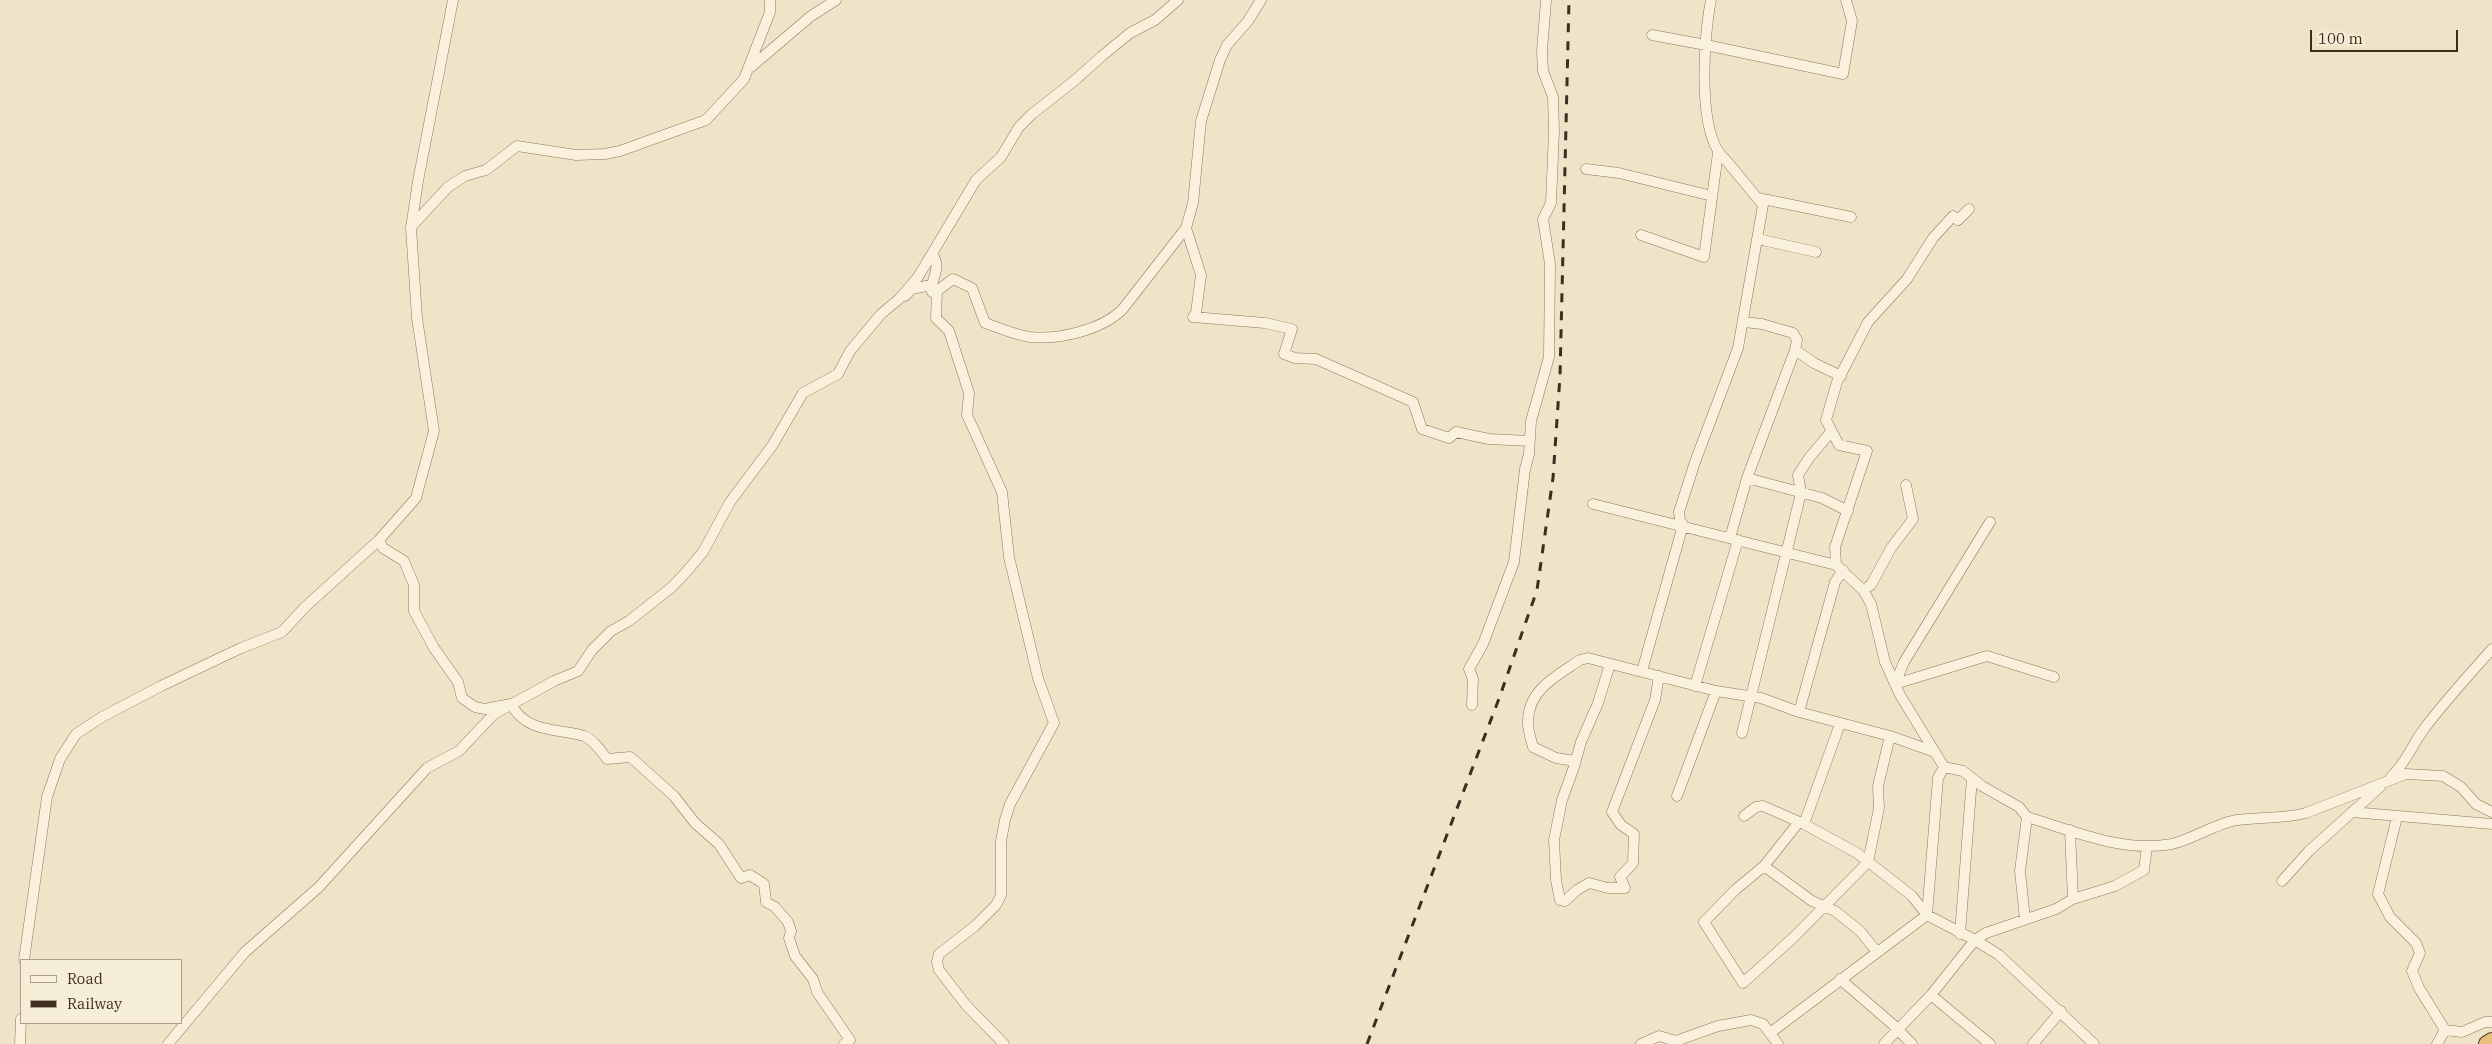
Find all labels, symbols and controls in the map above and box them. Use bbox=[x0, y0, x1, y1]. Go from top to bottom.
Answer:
scale bar bbox=[2312, 20, 2460, 52]
text: 100 m bbox=[2318, 29, 2363, 48]
legend bbox=[20, 959, 182, 1024]
text: Road bbox=[67, 969, 103, 988]
text: Railway bbox=[67, 994, 122, 1013]

